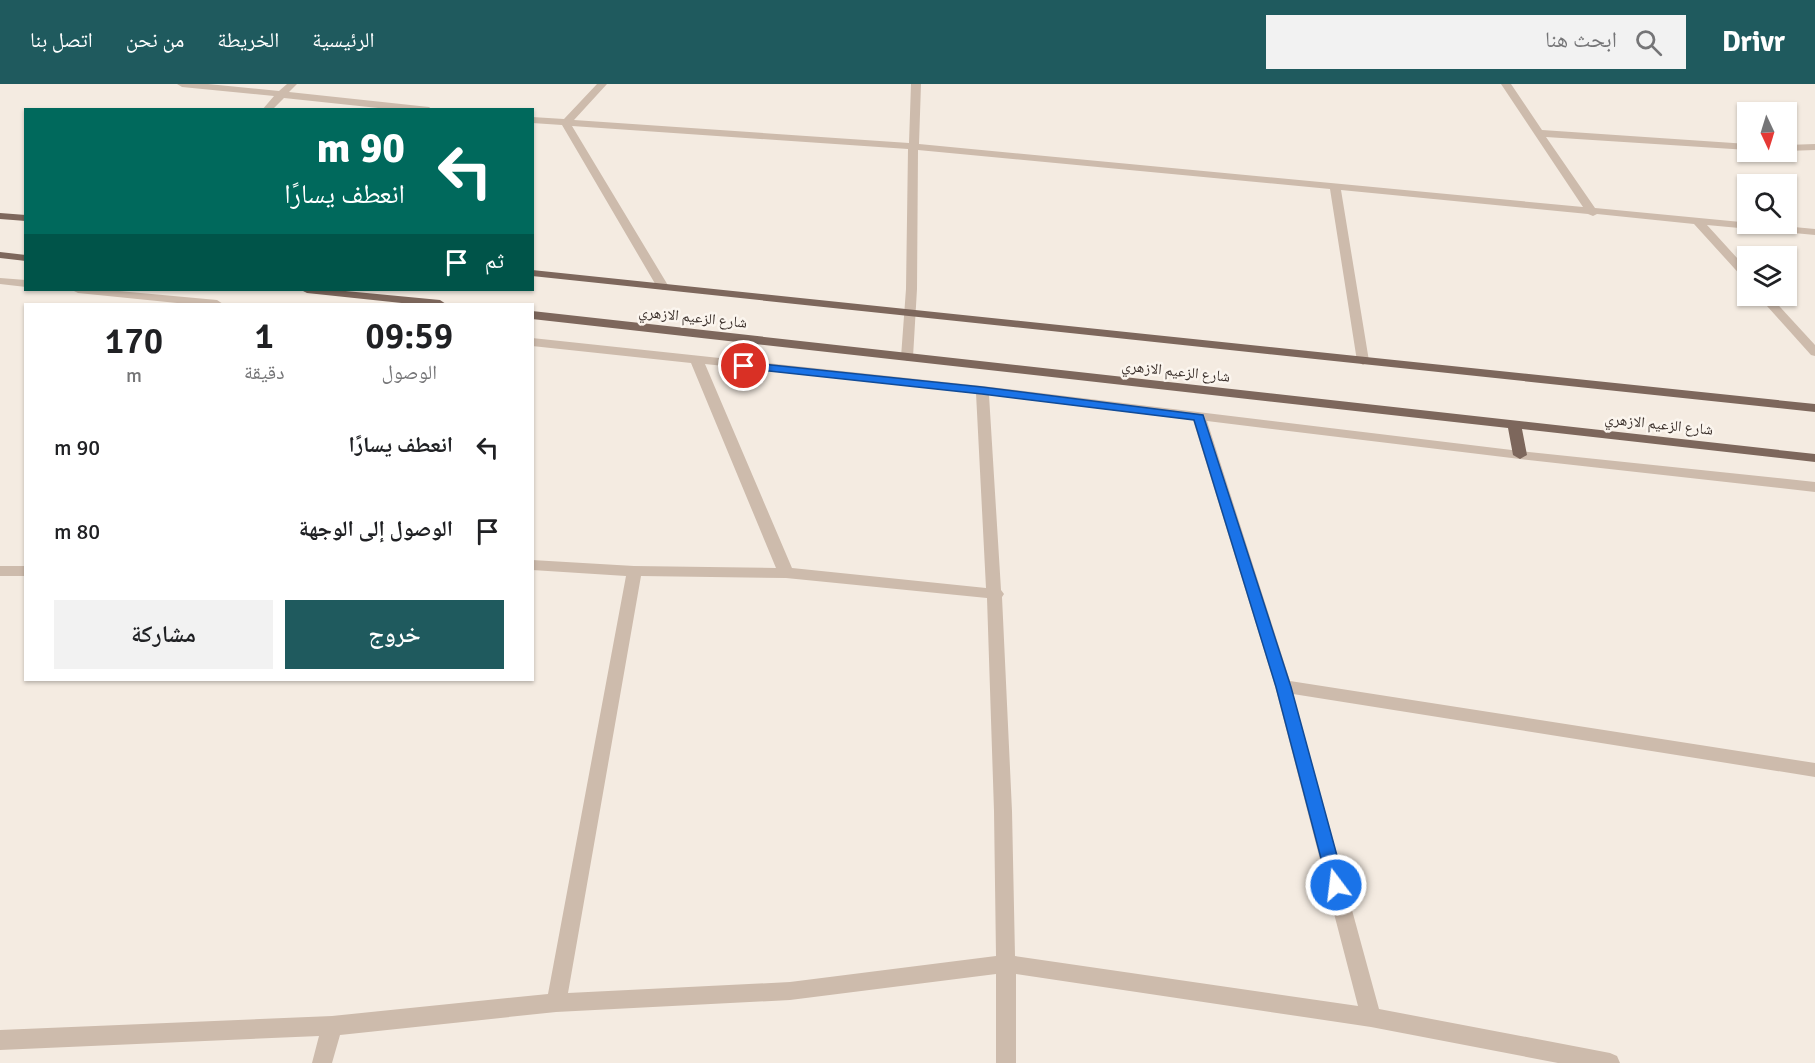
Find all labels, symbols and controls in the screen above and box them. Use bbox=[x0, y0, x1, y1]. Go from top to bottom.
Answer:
search box bbox=[1266, 15, 1686, 69]
text: Drivr bbox=[1722, 25, 1785, 59]
text: ابحث هنا bbox=[1545, 26, 1617, 53]
icon: search bbox=[1632, 26, 1665, 59]
text: اتصل بنا bbox=[30, 27, 93, 53]
text: من نحن bbox=[126, 27, 184, 53]
text: الخريطة bbox=[217, 27, 279, 53]
text: الرئيسية bbox=[312, 27, 374, 53]
north arrow bbox=[1737, 102, 1797, 162]
map controls bbox=[1737, 102, 1797, 306]
text: 90 m bbox=[316, 123, 405, 174]
icon: left bbox=[426, 132, 504, 210]
button: search bbox=[1737, 174, 1797, 234]
text: انعطف يسارًا bbox=[284, 178, 405, 211]
icon: arrive bbox=[440, 246, 473, 279]
button: layers bbox=[1737, 246, 1797, 306]
text: ثم bbox=[485, 247, 504, 274]
street label: شارع الزعيم الازهري bbox=[638, 302, 748, 334]
text: 1 bbox=[254, 314, 274, 359]
text: 09:59 bbox=[365, 314, 453, 359]
text: 170 bbox=[105, 319, 163, 364]
pin bbox=[718, 340, 769, 391]
icon: arrive bbox=[727, 349, 760, 382]
street label: شارع الزعيم الازهري bbox=[1121, 356, 1231, 388]
text: دقيقة bbox=[244, 360, 285, 385]
text: الوصول bbox=[382, 360, 437, 385]
text: m bbox=[126, 363, 142, 388]
street label: شارع الزعيم الازهري bbox=[1604, 409, 1714, 441]
text: انعطف يسارًا bbox=[348, 431, 453, 458]
icon: left bbox=[471, 431, 504, 464]
text: 90 m bbox=[54, 434, 100, 461]
text: الوصول إلى الوجهة bbox=[299, 515, 453, 542]
icon: arrive bbox=[471, 515, 504, 548]
text: 80 m bbox=[54, 518, 100, 545]
button: مشاركة bbox=[54, 600, 273, 669]
button: خروج bbox=[285, 600, 504, 669]
position arrow bbox=[1304, 853, 1368, 917]

